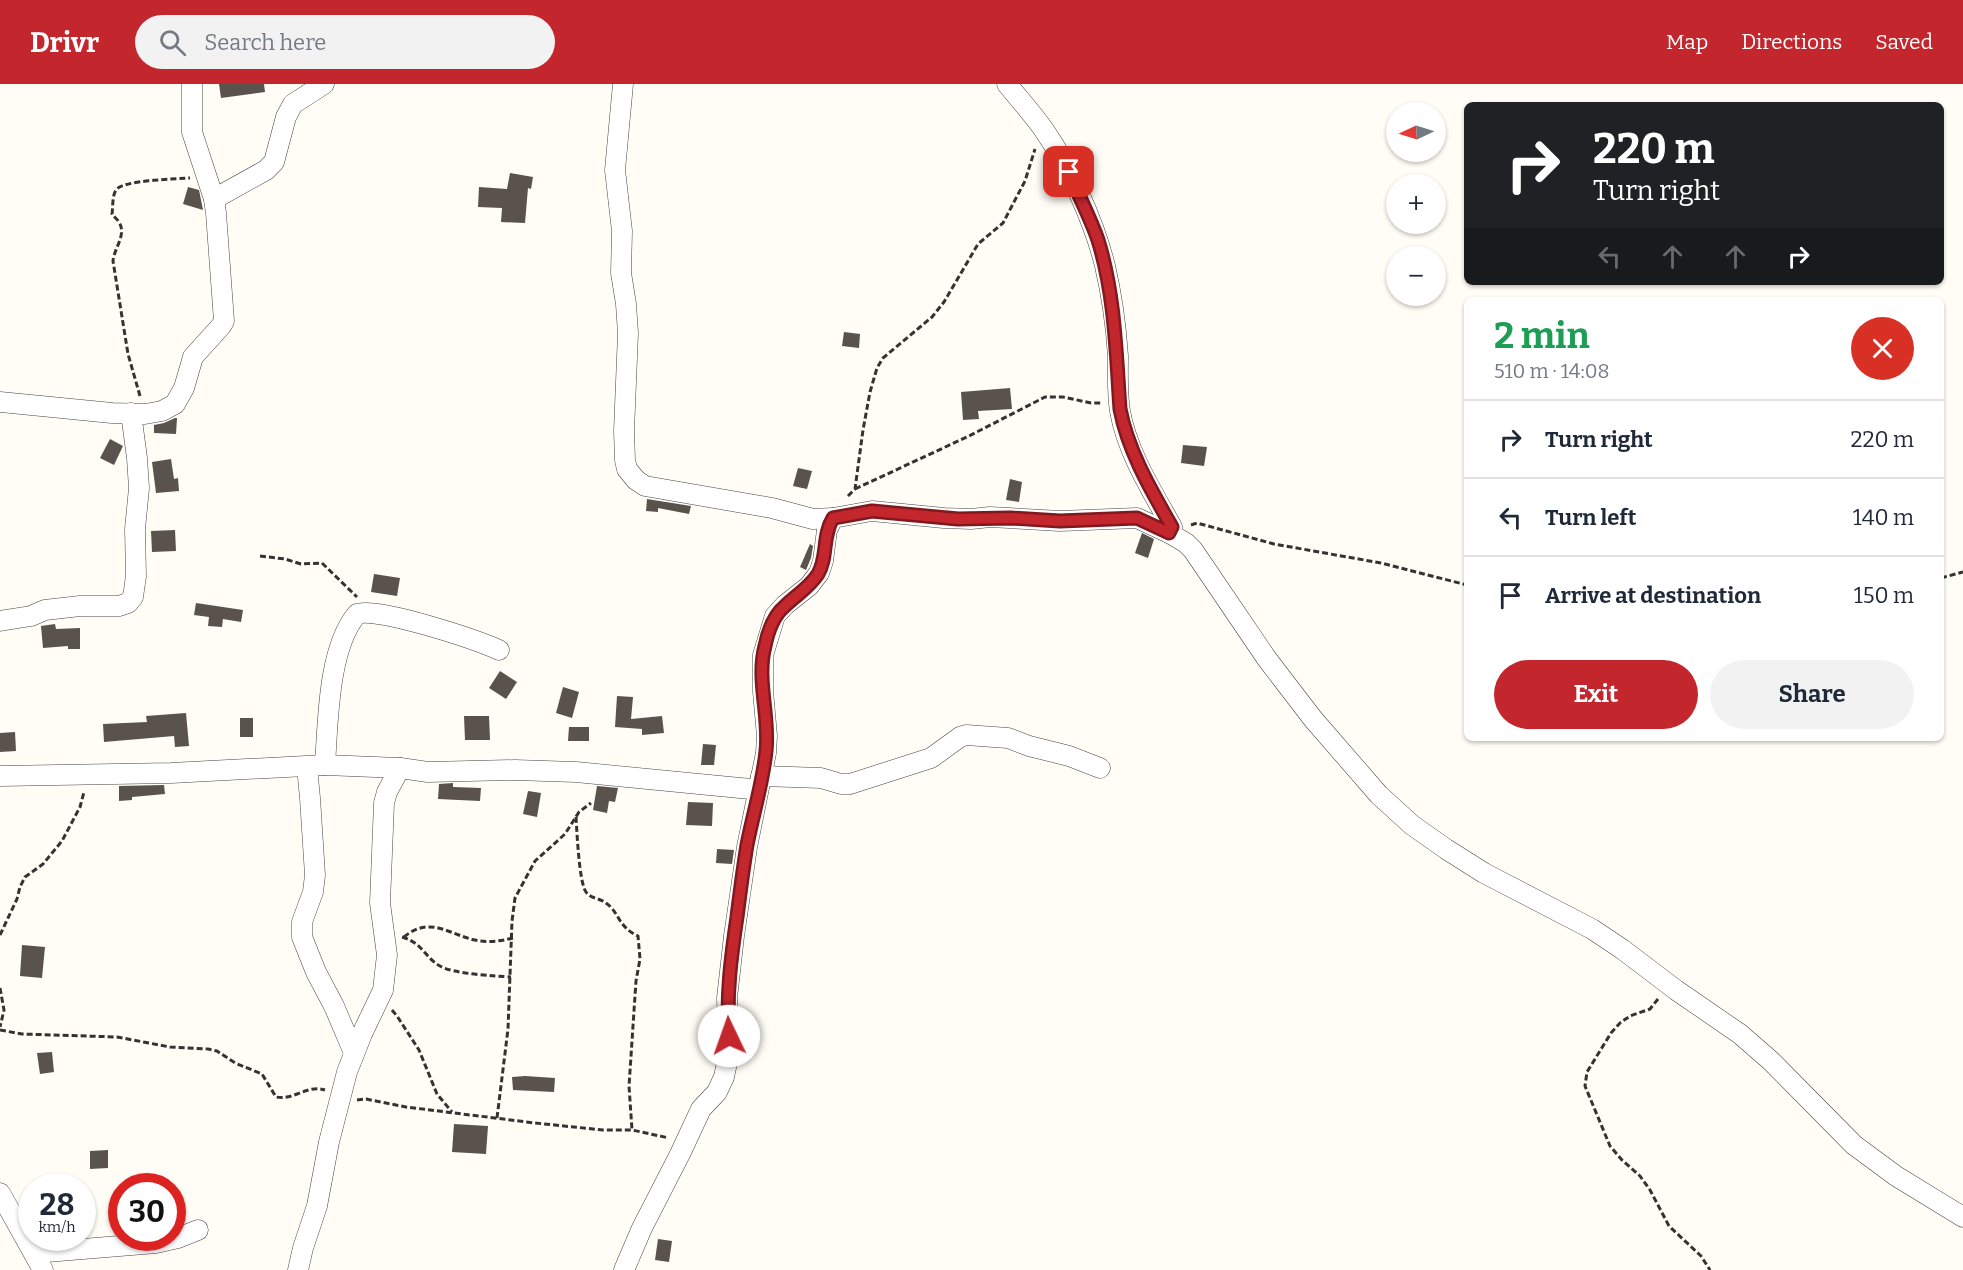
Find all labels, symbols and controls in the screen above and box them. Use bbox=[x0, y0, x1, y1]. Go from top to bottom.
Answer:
search box bbox=[135, 15, 555, 69]
text: Drivr bbox=[30, 26, 99, 59]
icon: search bbox=[156, 26, 189, 59]
text: Search here bbox=[204, 29, 326, 56]
text: Map bbox=[1666, 29, 1708, 55]
text: Directions bbox=[1741, 29, 1842, 55]
text: Saved bbox=[1875, 29, 1933, 55]
north arrow bbox=[1386, 102, 1446, 162]
map controls bbox=[1386, 102, 1446, 306]
text: 220 m bbox=[1593, 124, 1715, 174]
icon: right bbox=[1494, 126, 1572, 204]
pin bbox=[1043, 146, 1094, 197]
icon: arrive bbox=[1052, 155, 1085, 188]
button: + bbox=[1386, 174, 1446, 234]
text: Turn right bbox=[1593, 175, 1720, 207]
icon: left bbox=[1593, 240, 1626, 273]
icon: ahead bbox=[1656, 240, 1689, 273]
icon: ahead bbox=[1719, 240, 1752, 273]
icon: right bbox=[1782, 240, 1815, 273]
button: − bbox=[1386, 246, 1446, 306]
text: 2 min bbox=[1494, 314, 1590, 358]
button: close bbox=[1851, 317, 1914, 380]
text: 510 m · 14:08 bbox=[1494, 359, 1610, 383]
icon: right bbox=[1494, 423, 1527, 456]
text: Turn right bbox=[1545, 426, 1653, 453]
text: 220 m bbox=[1851, 426, 1914, 453]
icon: left bbox=[1494, 501, 1527, 534]
text: Turn left bbox=[1545, 504, 1637, 531]
text: 140 m bbox=[1853, 504, 1914, 531]
icon: arrive bbox=[1494, 579, 1527, 612]
text: Arrive at destination bbox=[1545, 582, 1761, 609]
text: 150 m bbox=[1854, 582, 1914, 609]
button: Exit bbox=[1494, 660, 1698, 729]
button: Share bbox=[1710, 660, 1914, 729]
position arrow bbox=[697, 1004, 761, 1068]
speed limit sign: 30 bbox=[108, 1173, 186, 1251]
text: 28 bbox=[40, 1187, 74, 1223]
text: km/h bbox=[38, 1218, 76, 1236]

